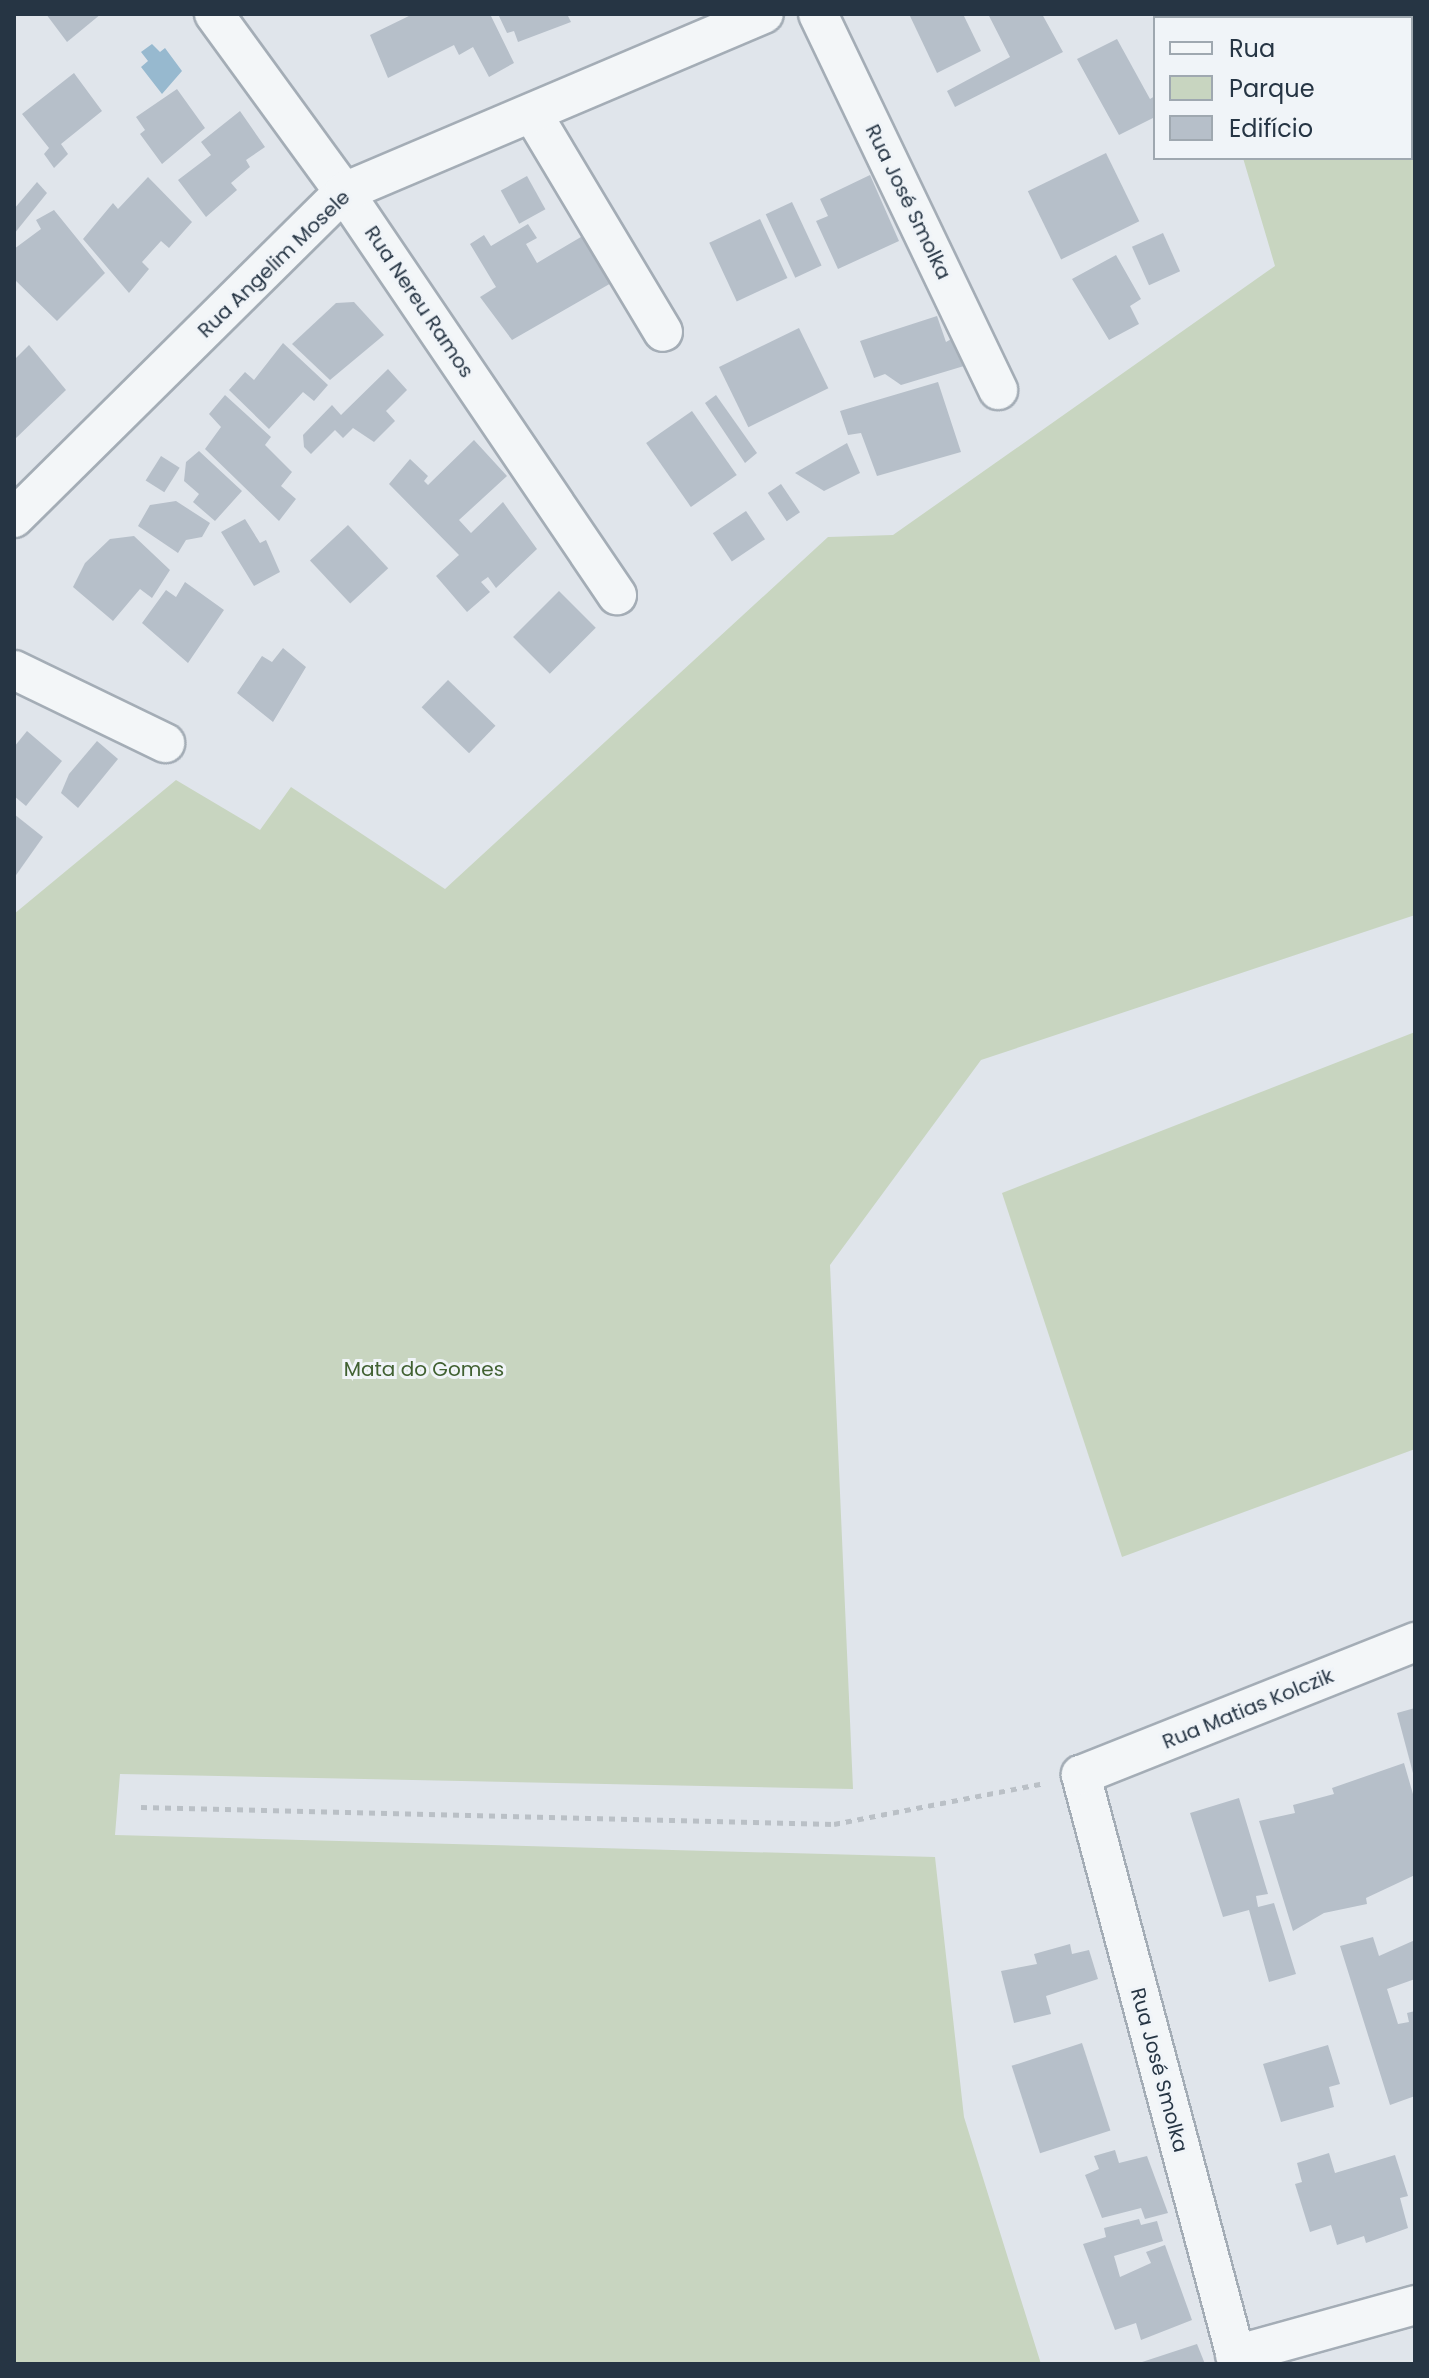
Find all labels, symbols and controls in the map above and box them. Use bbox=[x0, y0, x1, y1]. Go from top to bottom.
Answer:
legend bbox=[1153, 16, 1413, 160]
text: Rua bbox=[1229, 32, 1275, 65]
text: Parque bbox=[1229, 72, 1315, 105]
text: Edifício bbox=[1229, 112, 1313, 145]
street label: Rua José Smolka bbox=[860, 121, 956, 283]
street label: Rua Angelim Mosele bbox=[193, 185, 355, 343]
street label: Rua Nereu Ramos bbox=[359, 222, 479, 382]
park label: Mata do Gomes bbox=[344, 1357, 504, 1381]
street label: Rua Matias Kolczik bbox=[1159, 1664, 1337, 1754]
street label: Rua José Smolka bbox=[1126, 1985, 1192, 2155]

